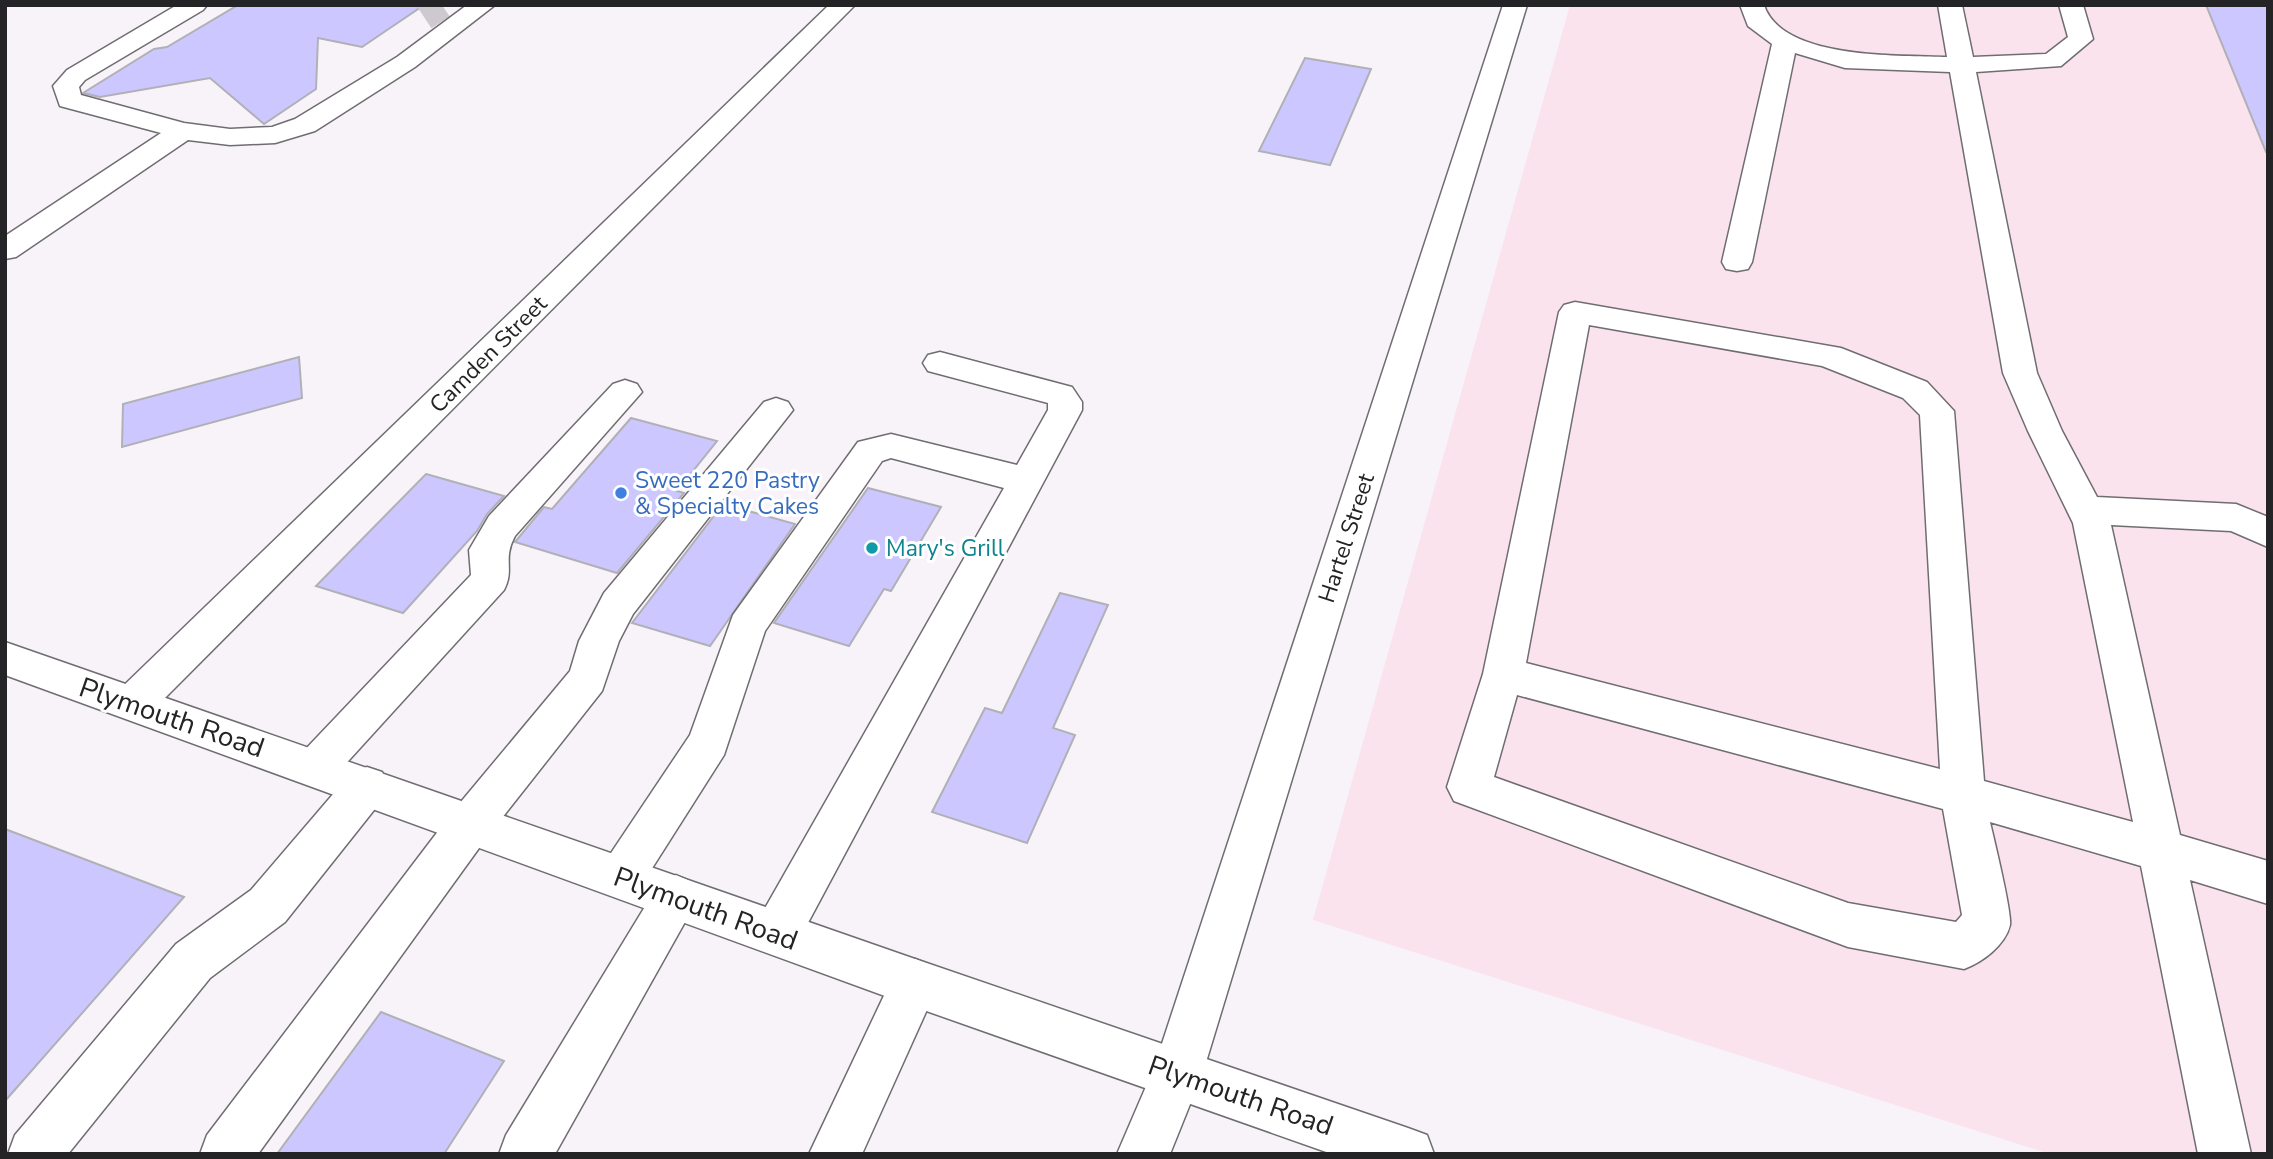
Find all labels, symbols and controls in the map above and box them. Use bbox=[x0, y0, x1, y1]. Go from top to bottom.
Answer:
street label: Camden Street bbox=[423, 288, 555, 420]
place label: Sweet 220 Pastry & Specialty Cakes bbox=[635, 465, 820, 522]
street label: Hartel Street bbox=[1311, 469, 1382, 607]
marker: Sweet 220 Pastry & Specialty Cakes bbox=[613, 485, 629, 501]
place label: Mary's Grill bbox=[886, 533, 1005, 564]
marker: Mary's Grill bbox=[864, 540, 880, 556]
street label: Plymouth Road bbox=[74, 669, 269, 767]
street label: Plymouth Road bbox=[608, 858, 803, 960]
street label: Plymouth Road bbox=[1143, 1047, 1338, 1145]

